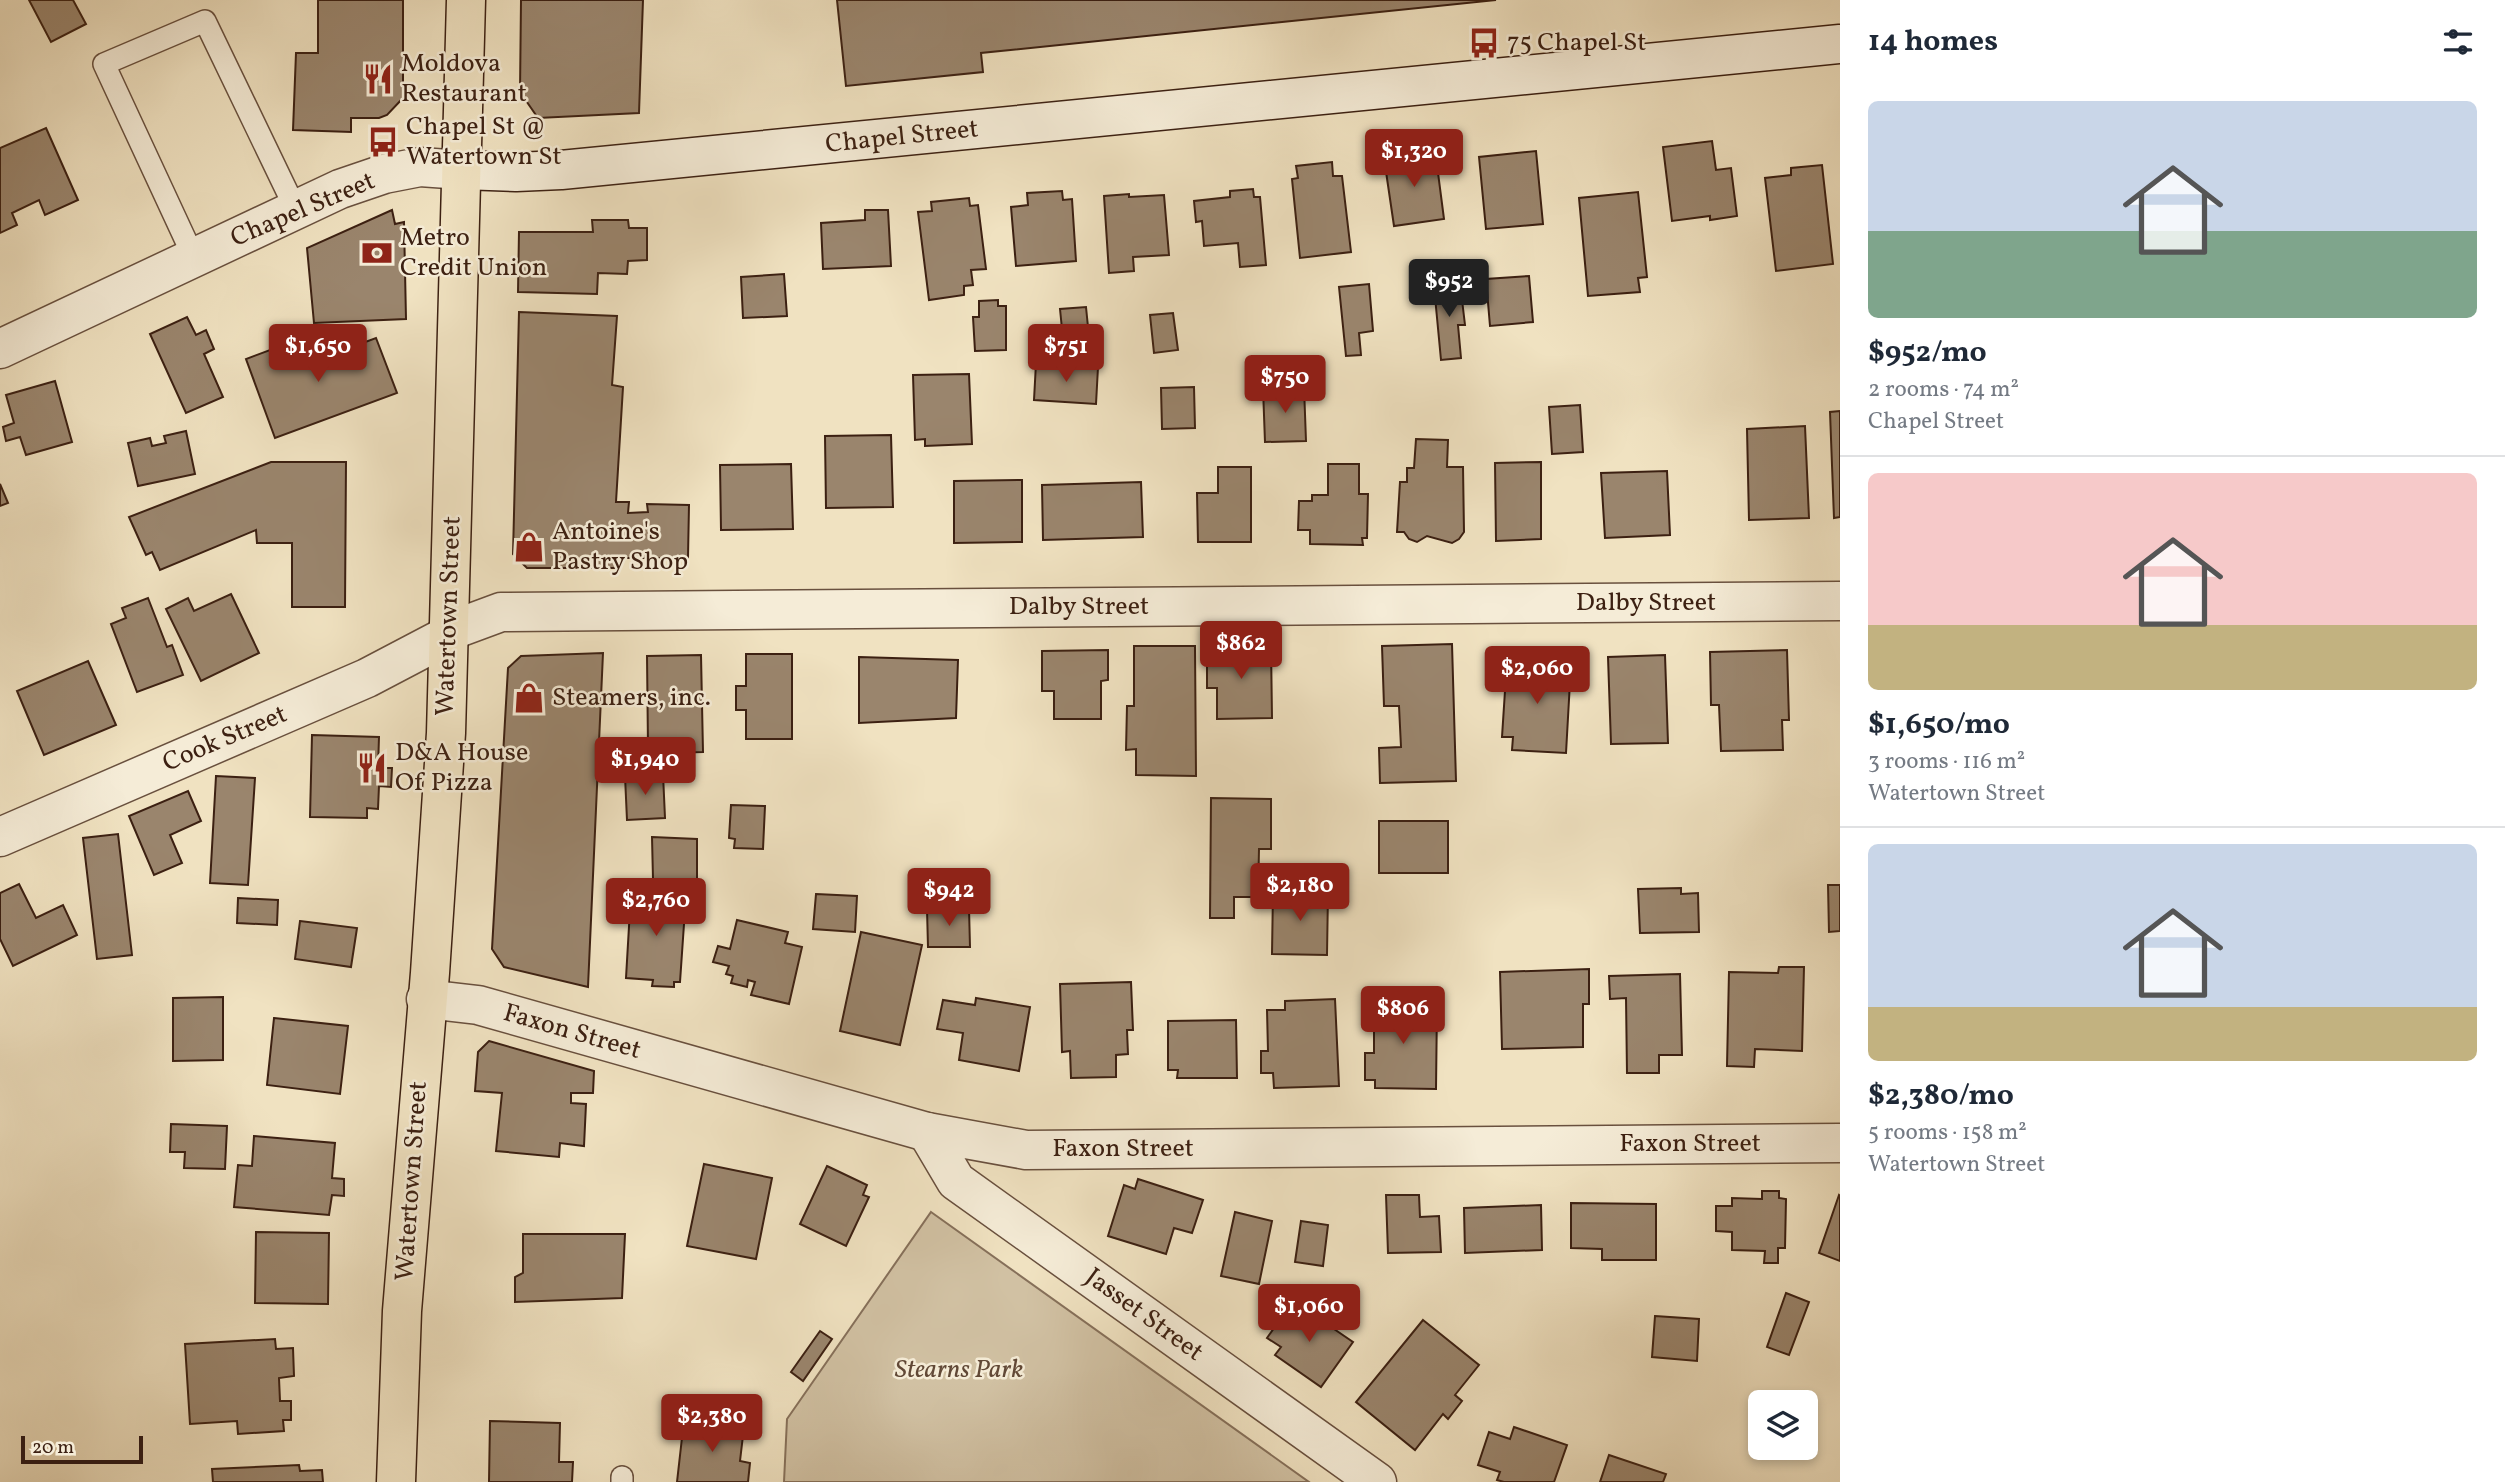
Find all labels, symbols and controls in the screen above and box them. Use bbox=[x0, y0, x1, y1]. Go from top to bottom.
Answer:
text: 14 homes bbox=[1868, 21, 1998, 63]
icon: filters bbox=[2439, 23, 2477, 61]
place label: 75 Chapel St bbox=[1507, 25, 1646, 61]
bus stop icon: 75 Chapel St bbox=[1467, 26, 1501, 60]
place label: Moldova Restaurant bbox=[401, 46, 527, 112]
restaurant icon: Moldova Restaurant bbox=[361, 62, 395, 96]
place label: Chapel St @ Watertown St bbox=[406, 109, 562, 175]
street label: Chapel Street bbox=[824, 111, 980, 163]
bus stop icon: Chapel St @ Watertown St bbox=[366, 125, 400, 159]
pin: $1,320 bbox=[1357, 130, 1471, 189]
text: $1,320 bbox=[1381, 136, 1447, 168]
icon: home bbox=[2110, 147, 2236, 273]
street label: Chapel Street bbox=[225, 163, 381, 257]
place label: Metro Credit Union bbox=[400, 220, 547, 286]
bank icon: Metro Credit Union bbox=[360, 236, 394, 270]
pin: $952 bbox=[1408, 260, 1490, 319]
text: $952 bbox=[1425, 266, 1473, 298]
pin: $1,650 bbox=[261, 324, 375, 384]
pin: $751 bbox=[1025, 324, 1107, 384]
text: $1,650 bbox=[285, 331, 351, 363]
text: $751 bbox=[1044, 331, 1088, 363]
text: $952/mo bbox=[1868, 332, 1987, 374]
pin: $750 bbox=[1244, 356, 1326, 415]
text: $750 bbox=[1261, 362, 1309, 394]
text: 2 rooms · 74 m² bbox=[1868, 374, 2019, 406]
text: Chapel Street bbox=[1868, 406, 2004, 438]
place label: Antoine's Pastry Shop bbox=[552, 514, 688, 580]
street label: Watertown Street bbox=[428, 515, 470, 717]
icon: home bbox=[2110, 519, 2236, 645]
shop icon: Antoine's Pastry Shop bbox=[512, 530, 546, 564]
street label: Dalby Street bbox=[1576, 585, 1716, 621]
street label: Dalby Street bbox=[1009, 589, 1149, 625]
pin: $862 bbox=[1200, 622, 1282, 681]
text: $862 bbox=[1216, 628, 1266, 660]
pin: $2,060 bbox=[1480, 646, 1594, 706]
text: $2,060 bbox=[1501, 653, 1573, 685]
place label: Steamers, inc. bbox=[552, 680, 711, 716]
shop icon: Steamers, inc. bbox=[512, 681, 546, 715]
street label: Cook Street bbox=[157, 697, 293, 781]
text: $1,650/mo bbox=[1868, 704, 2010, 746]
place label: D&A House Of Pizza bbox=[395, 735, 528, 801]
pin: $1,940 bbox=[588, 738, 702, 797]
text: $1,940 bbox=[611, 744, 679, 776]
text: 3 rooms · 116 m² bbox=[1868, 746, 2025, 778]
restaurant icon: D&A House Of Pizza bbox=[355, 751, 389, 785]
text: Watertown Street bbox=[1868, 778, 2045, 810]
pin: $2,180 bbox=[1243, 864, 1357, 923]
pin: $942 bbox=[908, 869, 990, 928]
text: $2,180 bbox=[1266, 870, 1334, 902]
text: $942 bbox=[923, 875, 975, 907]
pin: $2,760 bbox=[599, 878, 713, 938]
text: $2,760 bbox=[622, 885, 690, 917]
icon: home bbox=[2110, 890, 2236, 1016]
pin: $806 bbox=[1362, 986, 1444, 1046]
text: $806 bbox=[1377, 993, 1429, 1025]
street label: Faxon Street bbox=[499, 995, 645, 1069]
text: $2,380/mo bbox=[1868, 1075, 2014, 1117]
street label: Watertown Street bbox=[387, 1080, 437, 1282]
text: 5 rooms · 158 m² bbox=[1868, 1117, 2027, 1149]
street label: Faxon Street bbox=[1619, 1126, 1761, 1162]
street label: Faxon Street bbox=[1052, 1131, 1194, 1167]
text: Watertown Street bbox=[1868, 1149, 2045, 1181]
street label: Jasset Street bbox=[1077, 1260, 1211, 1370]
pin: $1,060 bbox=[1252, 1284, 1366, 1344]
text: $1,060 bbox=[1274, 1291, 1344, 1323]
park label: Stearns Park bbox=[895, 1352, 1023, 1388]
map controls bbox=[1748, 1390, 1818, 1460]
button: layers bbox=[1748, 1390, 1818, 1460]
pin: $2,380 bbox=[655, 1394, 769, 1454]
text: $2,380 bbox=[677, 1401, 747, 1433]
scale bar bbox=[21, 1433, 144, 1465]
text: 20 m bbox=[32, 1435, 74, 1461]

